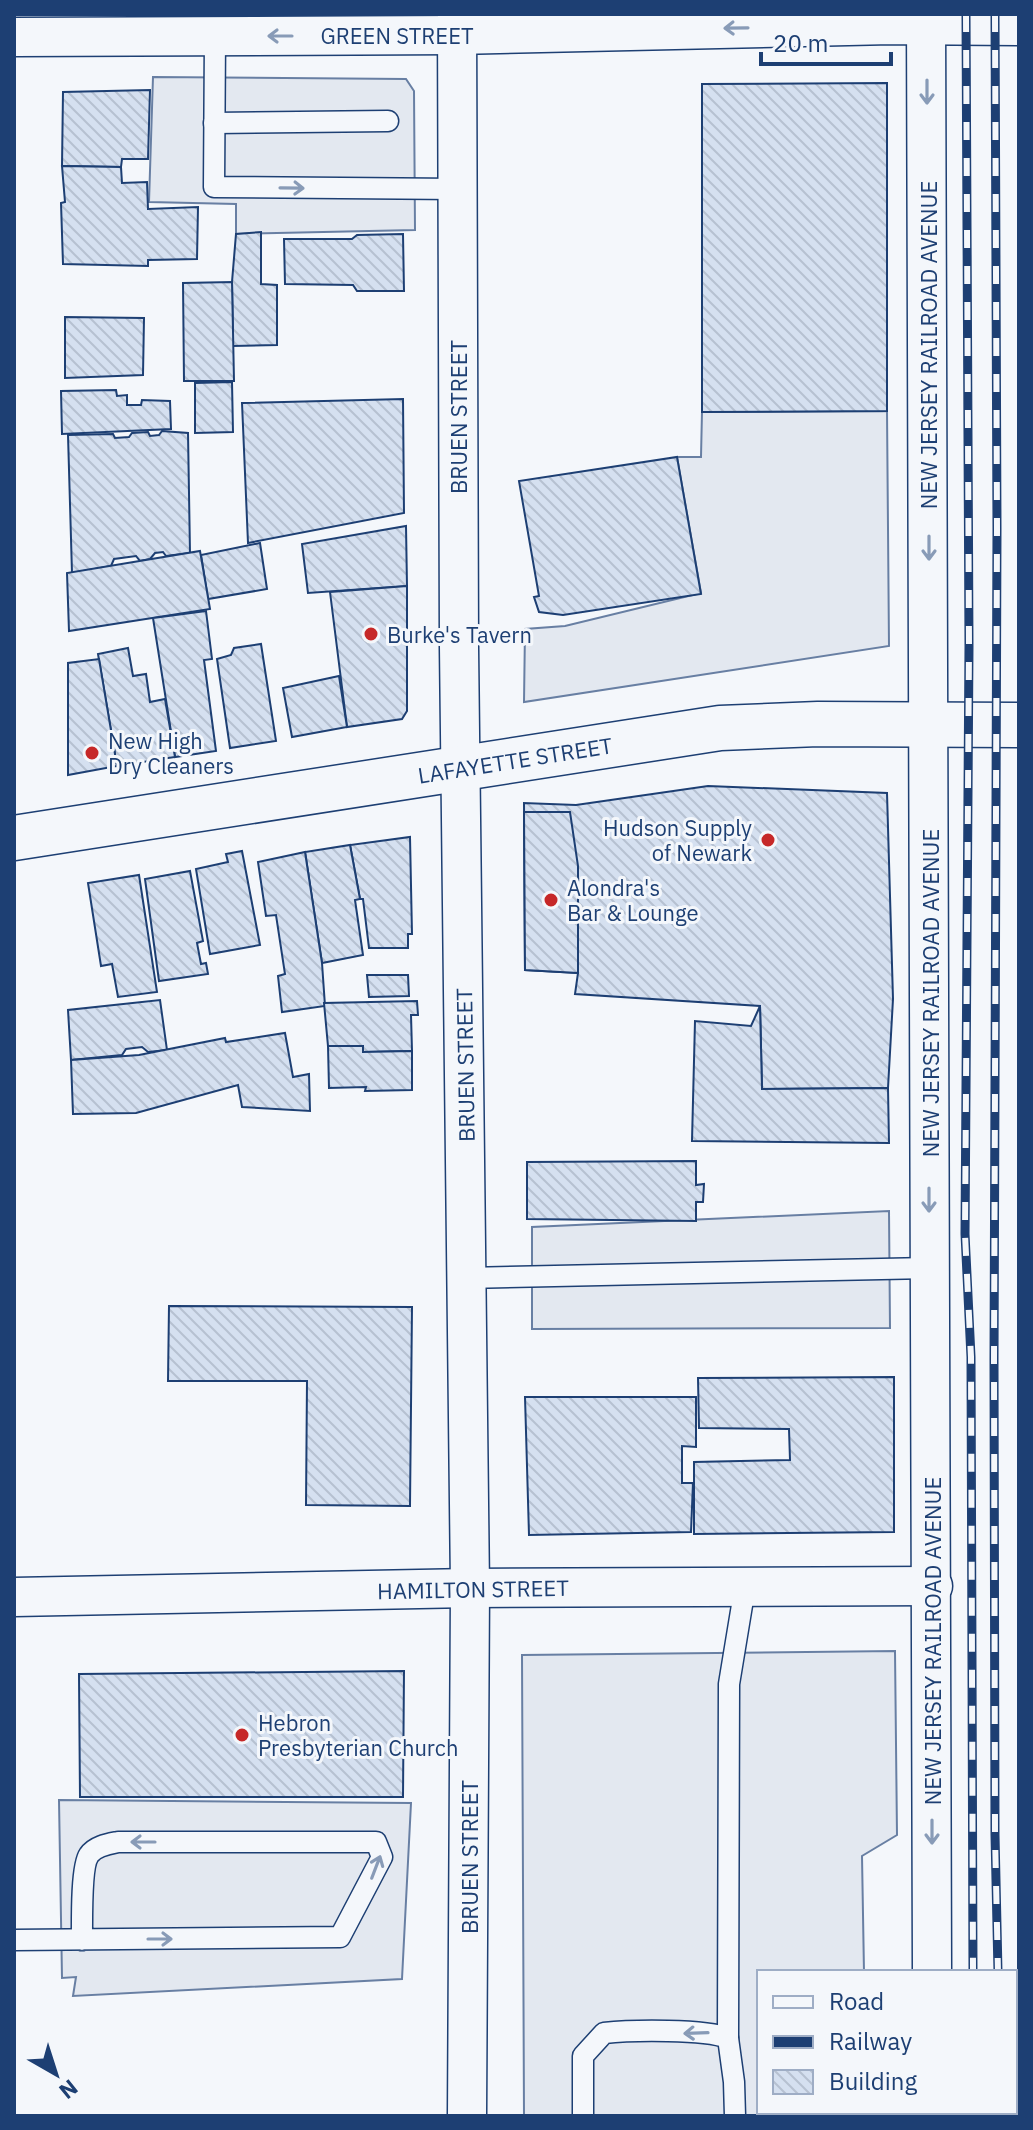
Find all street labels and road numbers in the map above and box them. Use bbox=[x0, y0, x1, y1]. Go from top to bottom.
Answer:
street label: GREEN STREET bbox=[320, 21, 474, 50]
street label: NEW JERSEY RAILROAD AVENUE bbox=[914, 181, 943, 509]
street label: BRUEN STREET bbox=[444, 340, 473, 494]
street label: LAFAYETTE STREET bbox=[416, 730, 615, 790]
street label: NEW JERSEY RAILROAD AVENUE bbox=[916, 829, 945, 1157]
street label: BRUEN STREET bbox=[449, 987, 481, 1142]
street label: NEW JERSEY RAILROAD AVENUE bbox=[918, 1477, 947, 1805]
street label: HAMILTON STREET bbox=[377, 1573, 569, 1605]
street label: BRUEN STREET bbox=[455, 1780, 484, 1934]

